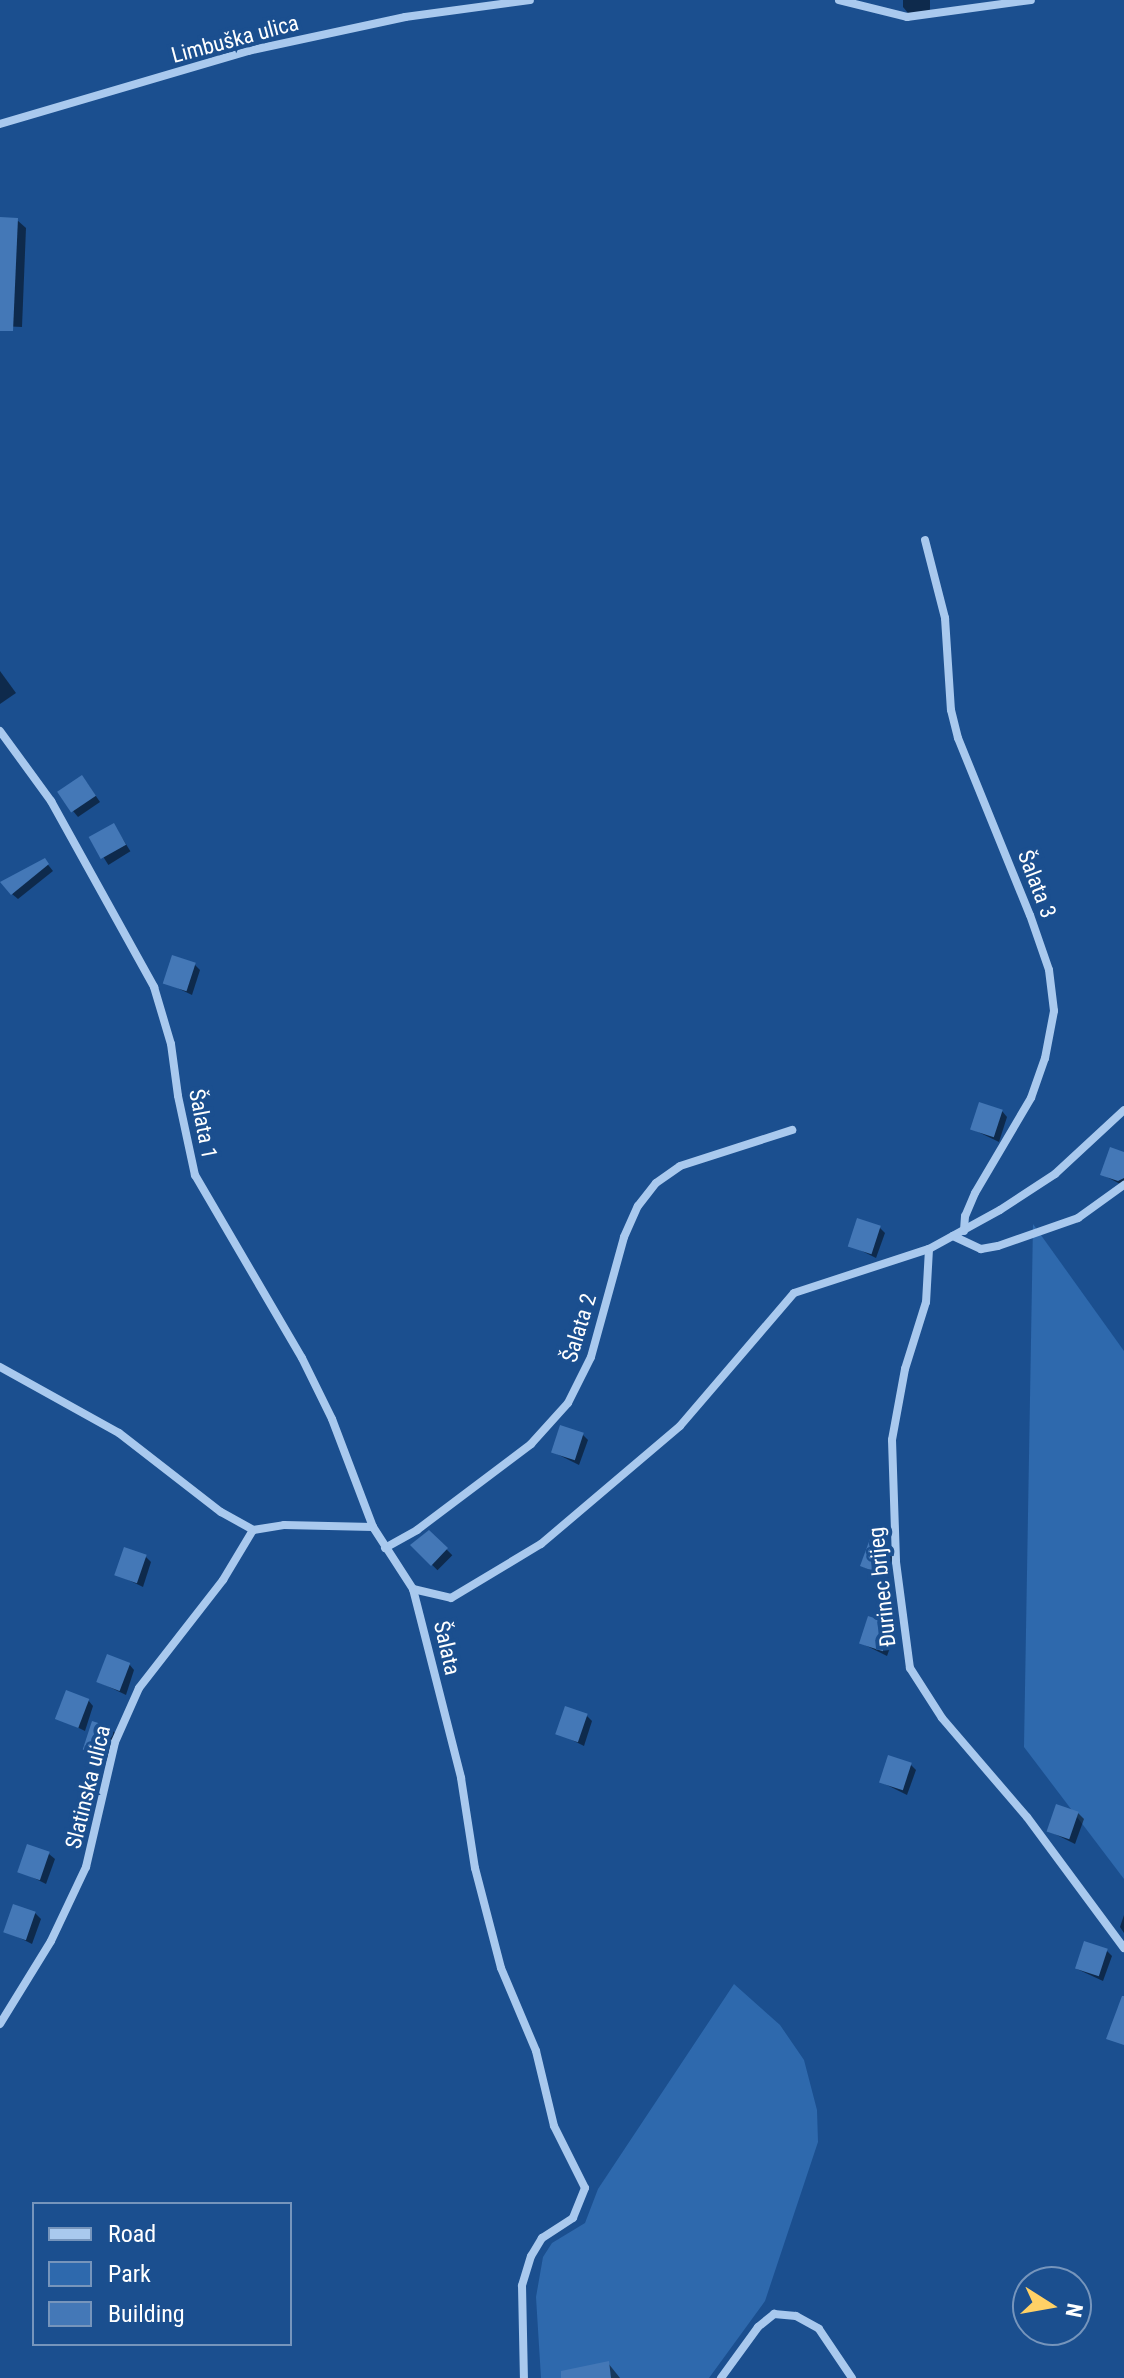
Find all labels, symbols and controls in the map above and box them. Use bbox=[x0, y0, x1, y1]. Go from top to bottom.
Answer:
street label: Limbuška ulica bbox=[169, 9, 301, 69]
street label: Šalata 3 bbox=[1012, 846, 1062, 922]
street label: Šalata 1 bbox=[183, 1087, 223, 1161]
street label: Šalata 2 bbox=[556, 1290, 602, 1366]
street label: Đurinec brijeg bbox=[863, 1526, 901, 1648]
street label: Šalata bbox=[428, 1618, 466, 1678]
street label: Slatinska ulica bbox=[60, 1723, 116, 1851]
legend bbox=[32, 2202, 292, 2346]
text: Road bbox=[108, 2220, 156, 2248]
text: Park bbox=[108, 2260, 151, 2288]
north arrow bbox=[1012, 2266, 1092, 2346]
text: Building bbox=[108, 2300, 185, 2328]
text: N bbox=[1061, 2301, 1088, 2319]

